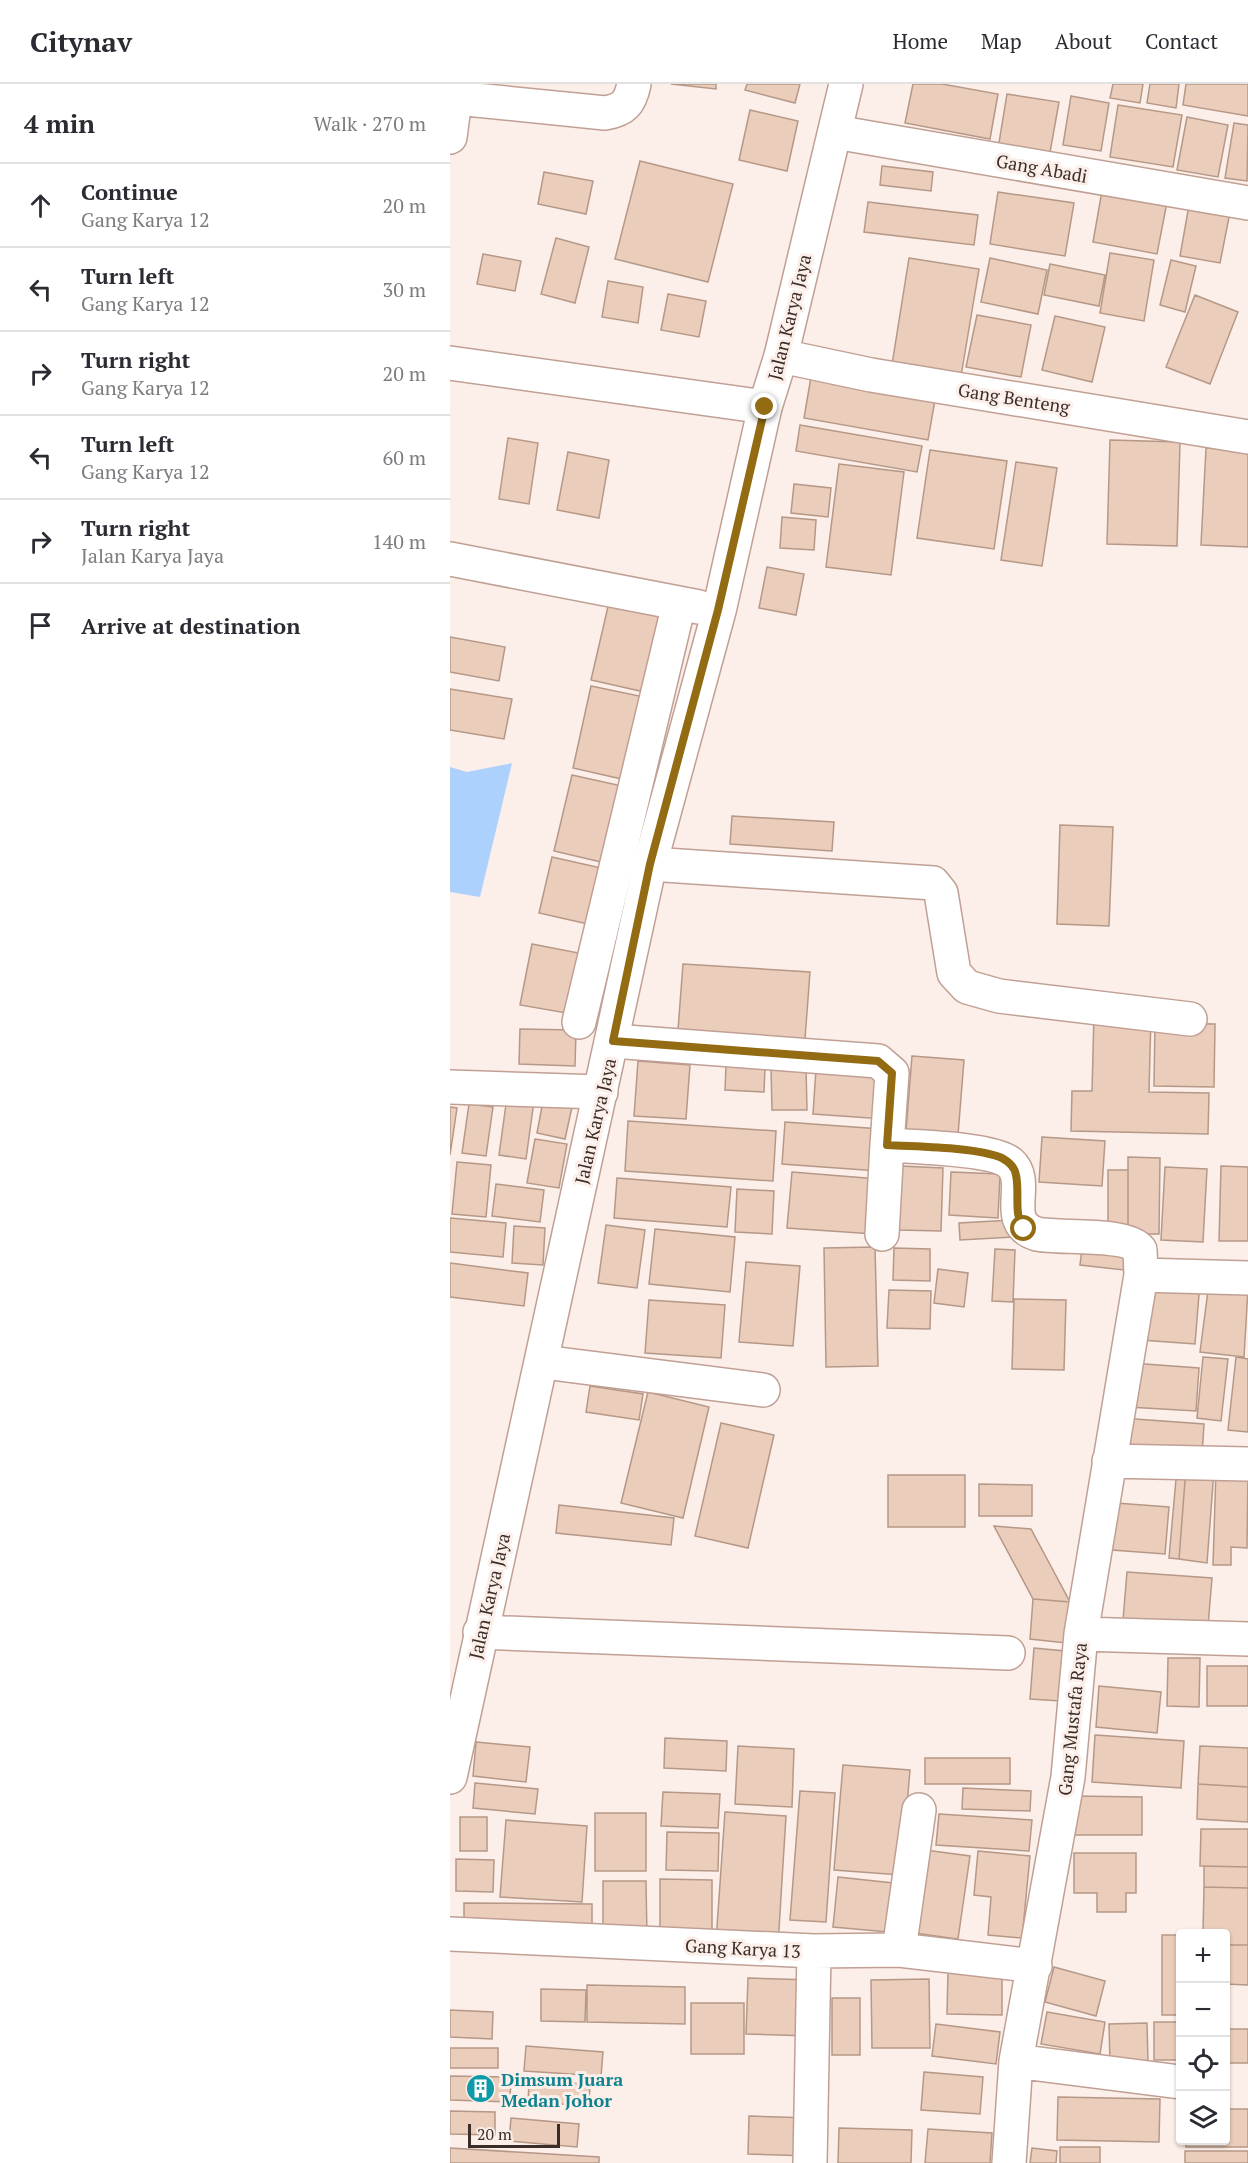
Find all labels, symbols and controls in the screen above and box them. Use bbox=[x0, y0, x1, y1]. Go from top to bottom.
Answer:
text: Citynav bbox=[30, 23, 132, 60]
text: Home bbox=[892, 27, 948, 55]
text: Map bbox=[981, 27, 1022, 55]
text: About bbox=[1055, 27, 1112, 55]
text: Contact bbox=[1145, 27, 1218, 55]
text: 4 min bbox=[24, 106, 95, 140]
text: Walk · 270 m bbox=[314, 110, 426, 137]
street label: Gang Abadi bbox=[994, 148, 1090, 188]
text: Continue bbox=[81, 177, 178, 206]
icon: ahead bbox=[24, 189, 57, 222]
text: 20 m bbox=[383, 192, 426, 219]
text: Gang Karya 12 bbox=[81, 206, 210, 233]
street label: Jalan Karya Jaya bbox=[762, 252, 816, 382]
text: Turn left bbox=[81, 261, 174, 290]
icon: left bbox=[24, 273, 57, 306]
text: 30 m bbox=[383, 276, 426, 303]
text: Gang Karya 12 bbox=[81, 290, 210, 317]
text: Turn right bbox=[81, 345, 190, 374]
icon: right bbox=[24, 357, 57, 390]
text: 20 m bbox=[383, 360, 426, 387]
text: Gang Karya 12 bbox=[81, 374, 210, 401]
street label: Gang Benteng bbox=[956, 377, 1072, 419]
route end bbox=[751, 393, 777, 419]
text: Turn left bbox=[81, 429, 174, 458]
icon: left bbox=[24, 441, 57, 474]
text: 60 m bbox=[383, 444, 426, 471]
text: Gang Karya 12 bbox=[81, 458, 210, 485]
text: Turn right bbox=[81, 513, 190, 542]
icon: right bbox=[24, 525, 57, 558]
text: 140 m bbox=[372, 528, 426, 555]
text: Jalan Karya Jaya bbox=[81, 542, 224, 569]
icon: arrive bbox=[24, 609, 57, 642]
text: Arrive at destination bbox=[81, 611, 300, 640]
street label: Jalan Karya Jaya bbox=[569, 1056, 621, 1186]
route start bbox=[1010, 1215, 1036, 1241]
street label: Jalan Karya Jaya bbox=[463, 1531, 515, 1661]
street label: Gang Mustafa Raya bbox=[1052, 1641, 1092, 1797]
map controls bbox=[1176, 1929, 1230, 2145]
button: + bbox=[1176, 1929, 1230, 1983]
street label: Gang Karya 13 bbox=[685, 1933, 801, 1963]
button: − bbox=[1176, 1983, 1230, 2037]
button: locate bbox=[1176, 2037, 1230, 2091]
place label: Dimsum Juara Medan Johor bbox=[501, 2067, 623, 2112]
building icon: Dimsum Juara Medan Johor bbox=[464, 2073, 496, 2105]
button: layers bbox=[1176, 2091, 1230, 2145]
scale bar bbox=[468, 2121, 560, 2148]
text: 20 m bbox=[477, 2123, 512, 2145]

